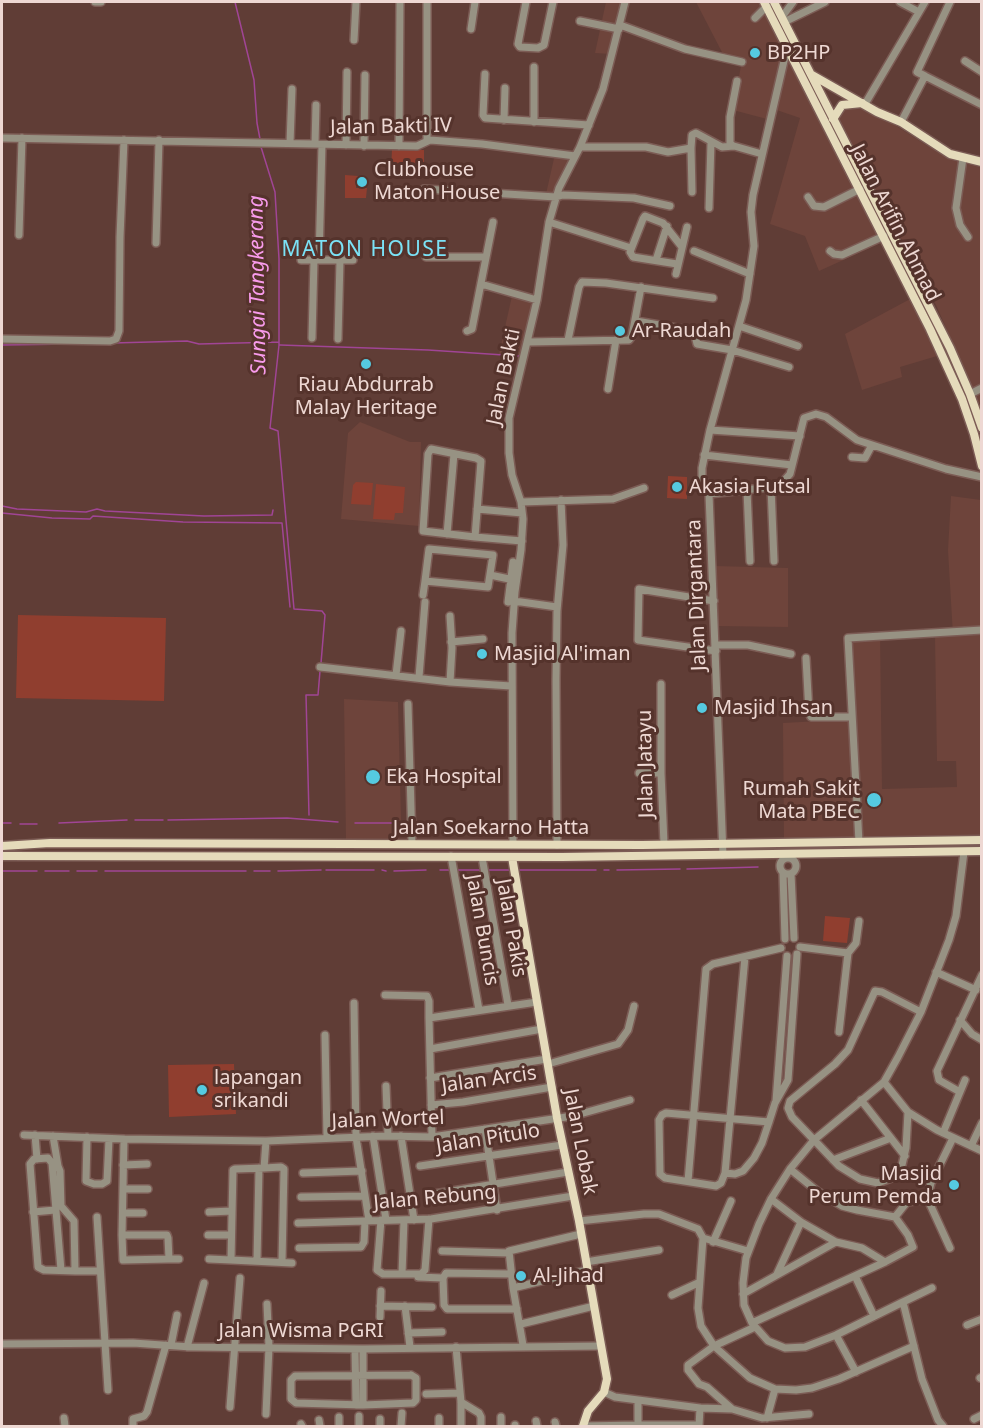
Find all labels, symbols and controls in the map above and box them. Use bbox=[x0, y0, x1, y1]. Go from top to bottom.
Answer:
place label: BP2HP bbox=[767, 41, 830, 65]
marker: BP2HP bbox=[748, 46, 762, 60]
street label: Jalan Bakti IV bbox=[330, 114, 452, 140]
street label: Jalan Arifin Ahmad bbox=[845, 140, 945, 306]
place label: Clubhouse Maton House bbox=[374, 158, 500, 205]
marker: Clubhouse Maton House bbox=[355, 175, 369, 189]
water label: Sungai Tangkerang bbox=[244, 195, 272, 375]
district label: MATON HOUSE bbox=[281, 237, 449, 263]
place label: Ar-Raudah bbox=[632, 319, 731, 343]
marker: Ar-Raudah bbox=[613, 324, 627, 338]
street label: Jalan Bakti bbox=[482, 327, 526, 427]
marker: Riau Abdurrab Malay Heritage bbox=[359, 357, 373, 371]
place label: Riau Abdurrab Malay Heritage bbox=[295, 373, 437, 420]
place label: Akasia Futsal bbox=[689, 475, 811, 499]
marker: Akasia Futsal bbox=[670, 480, 684, 494]
street label: Jalan Dirgantara bbox=[682, 519, 712, 671]
place label: Masjid Al'iman bbox=[494, 642, 631, 666]
marker: Masjid Al'iman bbox=[475, 647, 489, 661]
place label: Masjid Ihsan bbox=[714, 696, 833, 720]
marker: Masjid Ihsan bbox=[695, 701, 709, 715]
street label: Jalan Jatayu bbox=[633, 710, 659, 818]
place label: Eka Hospital bbox=[386, 765, 502, 789]
marker: Eka Hospital bbox=[364, 768, 382, 786]
place label: Rumah Sakit Mata PBEC bbox=[742, 777, 860, 824]
marker: Rumah Sakit Mata PBEC bbox=[865, 791, 883, 809]
street label: Jalan Soekarno Hatta bbox=[393, 816, 589, 840]
street label: Jalan Buncis bbox=[460, 872, 504, 988]
street label: Jalan Pakis bbox=[491, 877, 531, 979]
street label: Jalan Arcis bbox=[440, 1061, 538, 1099]
place label: lapangan srikandi bbox=[214, 1066, 302, 1113]
marker: lapangan srikandi bbox=[195, 1083, 209, 1097]
street label: Jalan Lobak bbox=[558, 1087, 602, 1197]
street label: Jalan Wortel bbox=[331, 1106, 445, 1134]
street label: Jalan Pitulo bbox=[434, 1119, 542, 1159]
place label: Masjid Perum Pemda bbox=[809, 1162, 942, 1209]
marker: Masjid Perum Pemda bbox=[947, 1178, 961, 1192]
street label: Jalan Rebung bbox=[372, 1181, 498, 1215]
place label: Al-Jihad bbox=[533, 1264, 604, 1288]
marker: Al-Jihad bbox=[514, 1269, 528, 1283]
street label: Jalan Wisma PGRI bbox=[219, 1319, 383, 1343]

